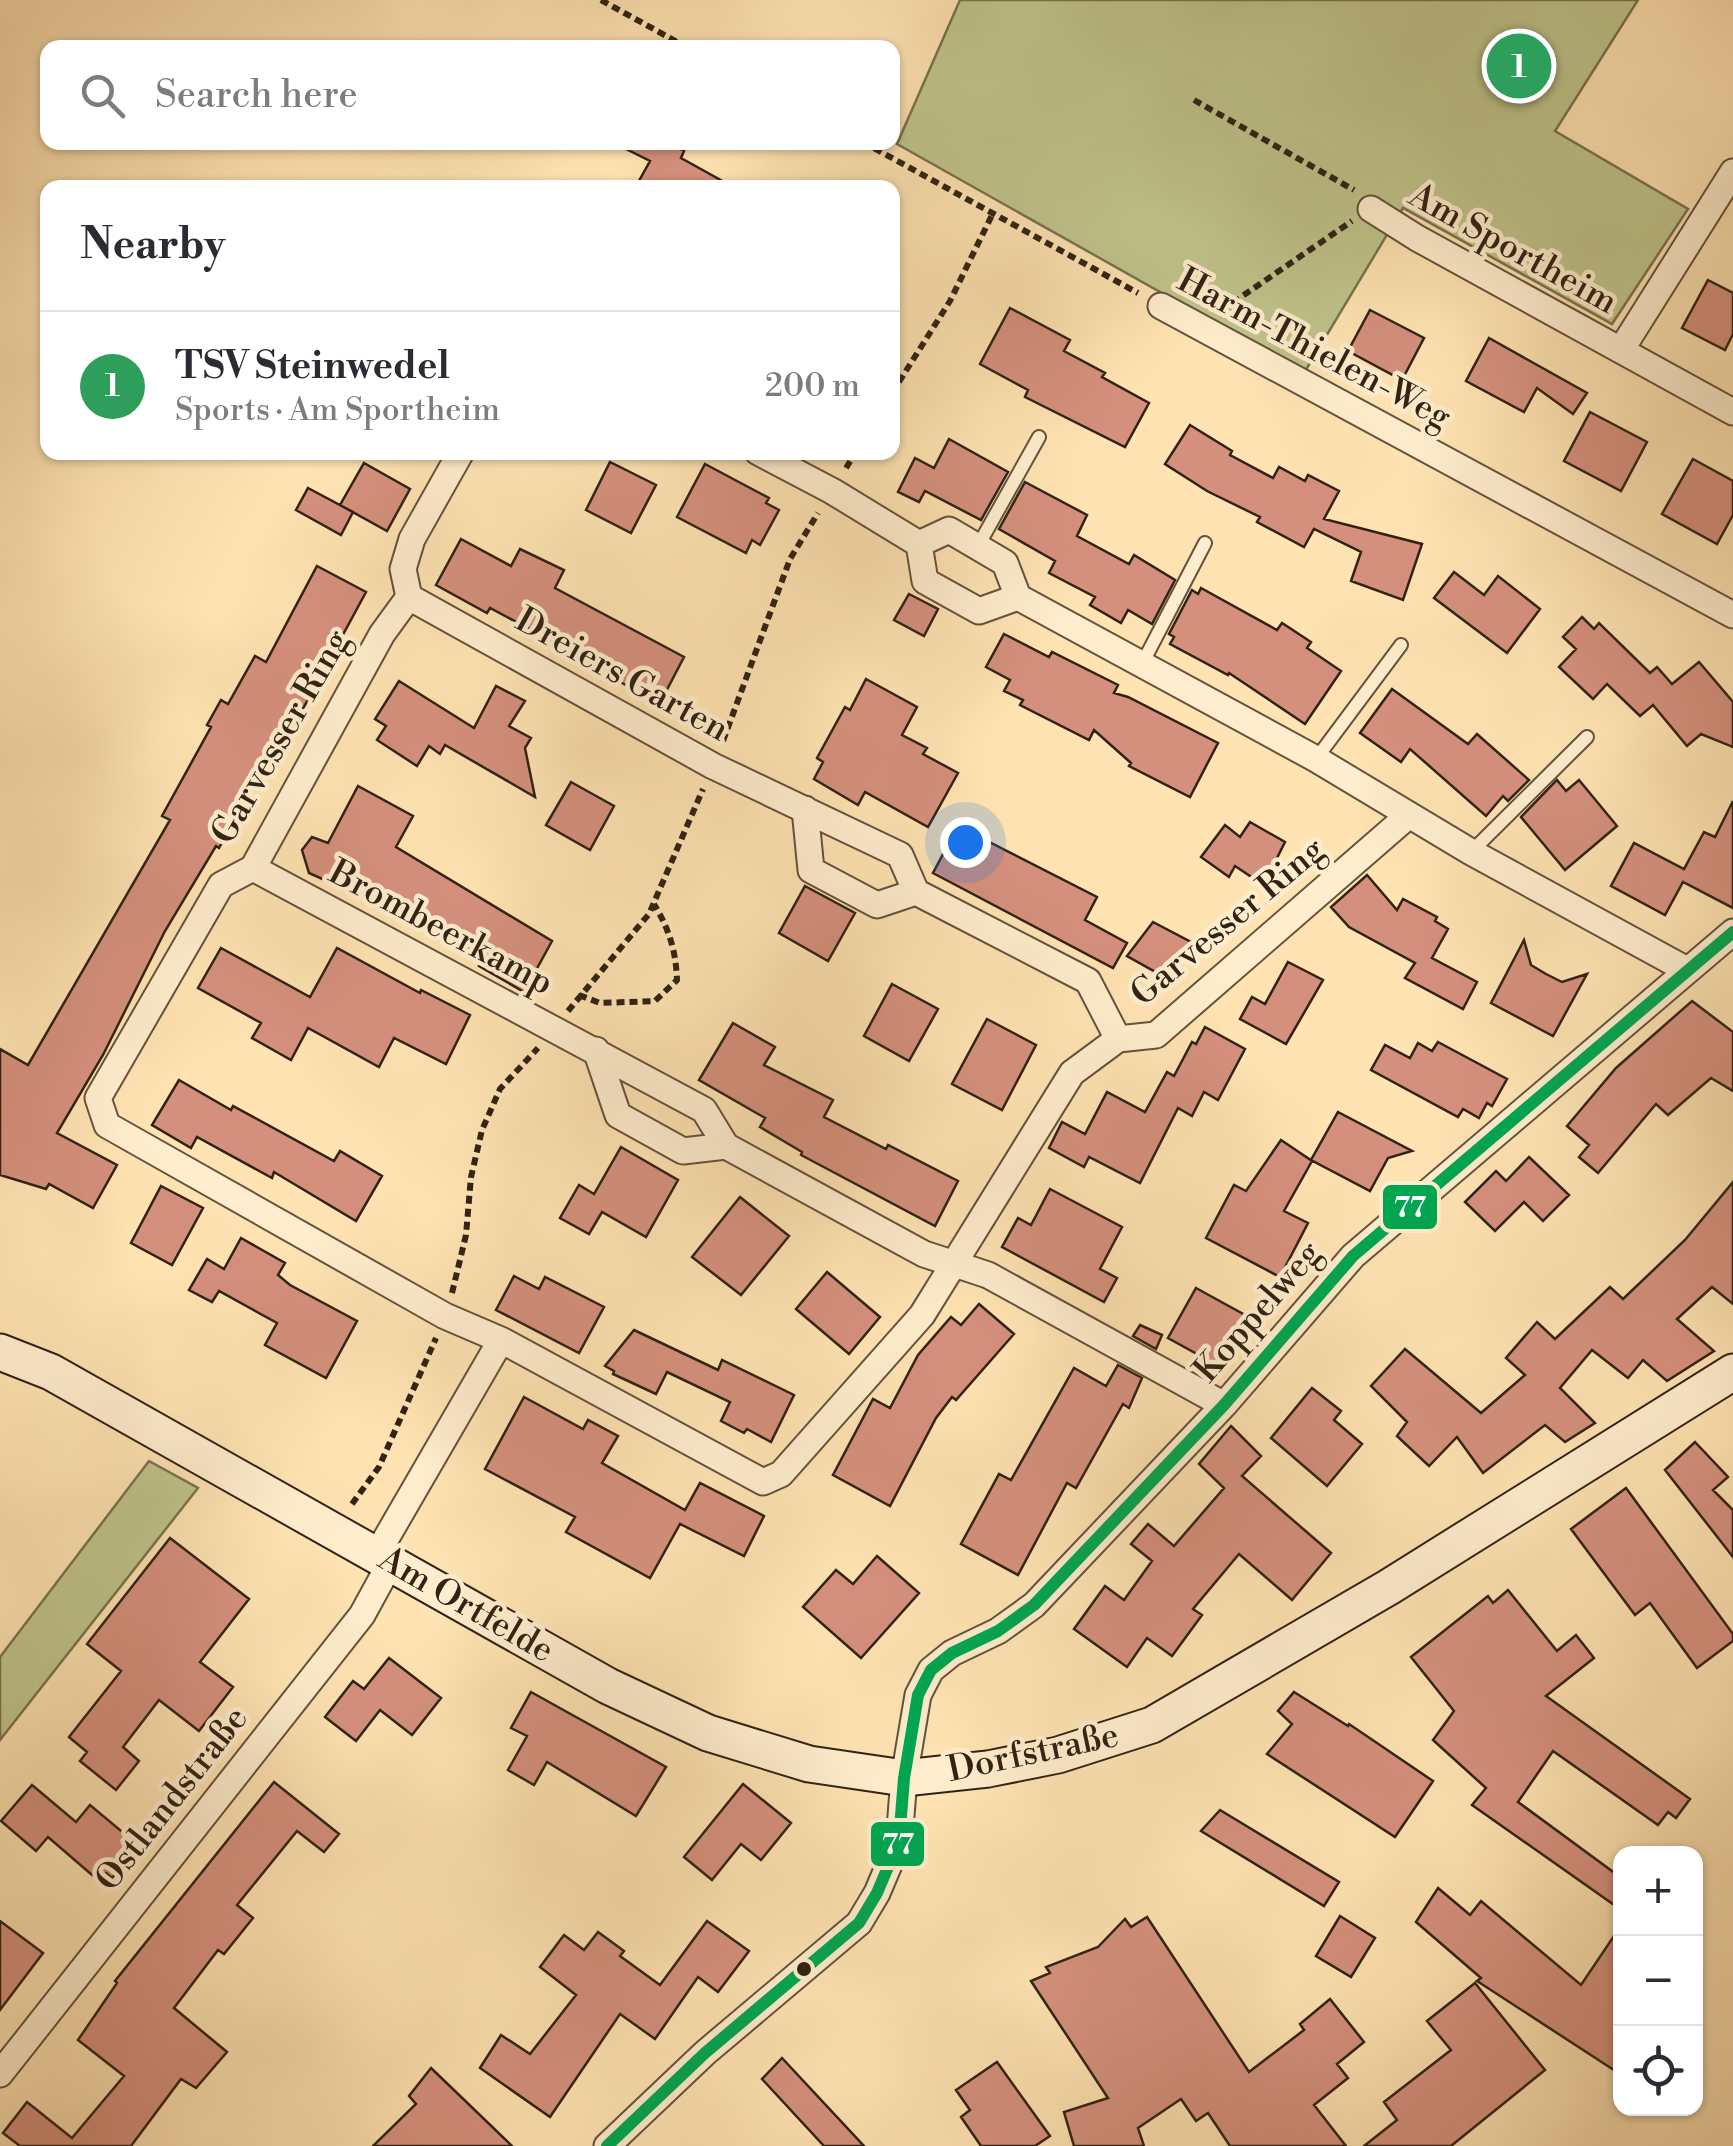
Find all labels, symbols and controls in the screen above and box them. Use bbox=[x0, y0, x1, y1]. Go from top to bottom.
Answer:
pin: 1 bbox=[1486, 28, 1552, 104]
search box bbox=[40, 40, 900, 150]
icon: search bbox=[75, 68, 130, 123]
text: Search here bbox=[155, 72, 358, 119]
street label: Am Sportheim bbox=[1400, 174, 1625, 324]
text: Nearby bbox=[80, 219, 225, 272]
street label: Harm-Thielen-Weg bbox=[1170, 259, 1458, 439]
text: TSV Steinwedel bbox=[175, 343, 450, 390]
text: 1 bbox=[105, 366, 120, 406]
text: 200 m bbox=[765, 366, 860, 406]
text: Sports · Am Sportheim bbox=[175, 390, 500, 430]
street label: Dreiers Garten bbox=[508, 599, 736, 751]
street label: Garvesser Ring bbox=[202, 622, 360, 852]
your location bbox=[940, 817, 991, 868]
street label: Garvesser Ring bbox=[1122, 828, 1334, 1016]
street label: Brombeerkamp bbox=[321, 850, 560, 1005]
line badge: 77 bbox=[1381, 1183, 1439, 1231]
text: 77 bbox=[1394, 1191, 1427, 1226]
street label: Koppelweg bbox=[1185, 1233, 1331, 1391]
street label: Am Ortfelde bbox=[370, 1537, 561, 1672]
street label: Ostlandstraße bbox=[87, 1698, 257, 1900]
street label: Dorfstraße bbox=[944, 1714, 1122, 1792]
line badge: 77 bbox=[869, 1820, 926, 1868]
text: 77 bbox=[882, 1828, 915, 1863]
map controls bbox=[1613, 1846, 1703, 2116]
button: + bbox=[1613, 1846, 1703, 1936]
button: − bbox=[1613, 1936, 1703, 2026]
unlabelled marker bbox=[794, 1959, 814, 1979]
button: locate bbox=[1613, 2026, 1703, 2116]

